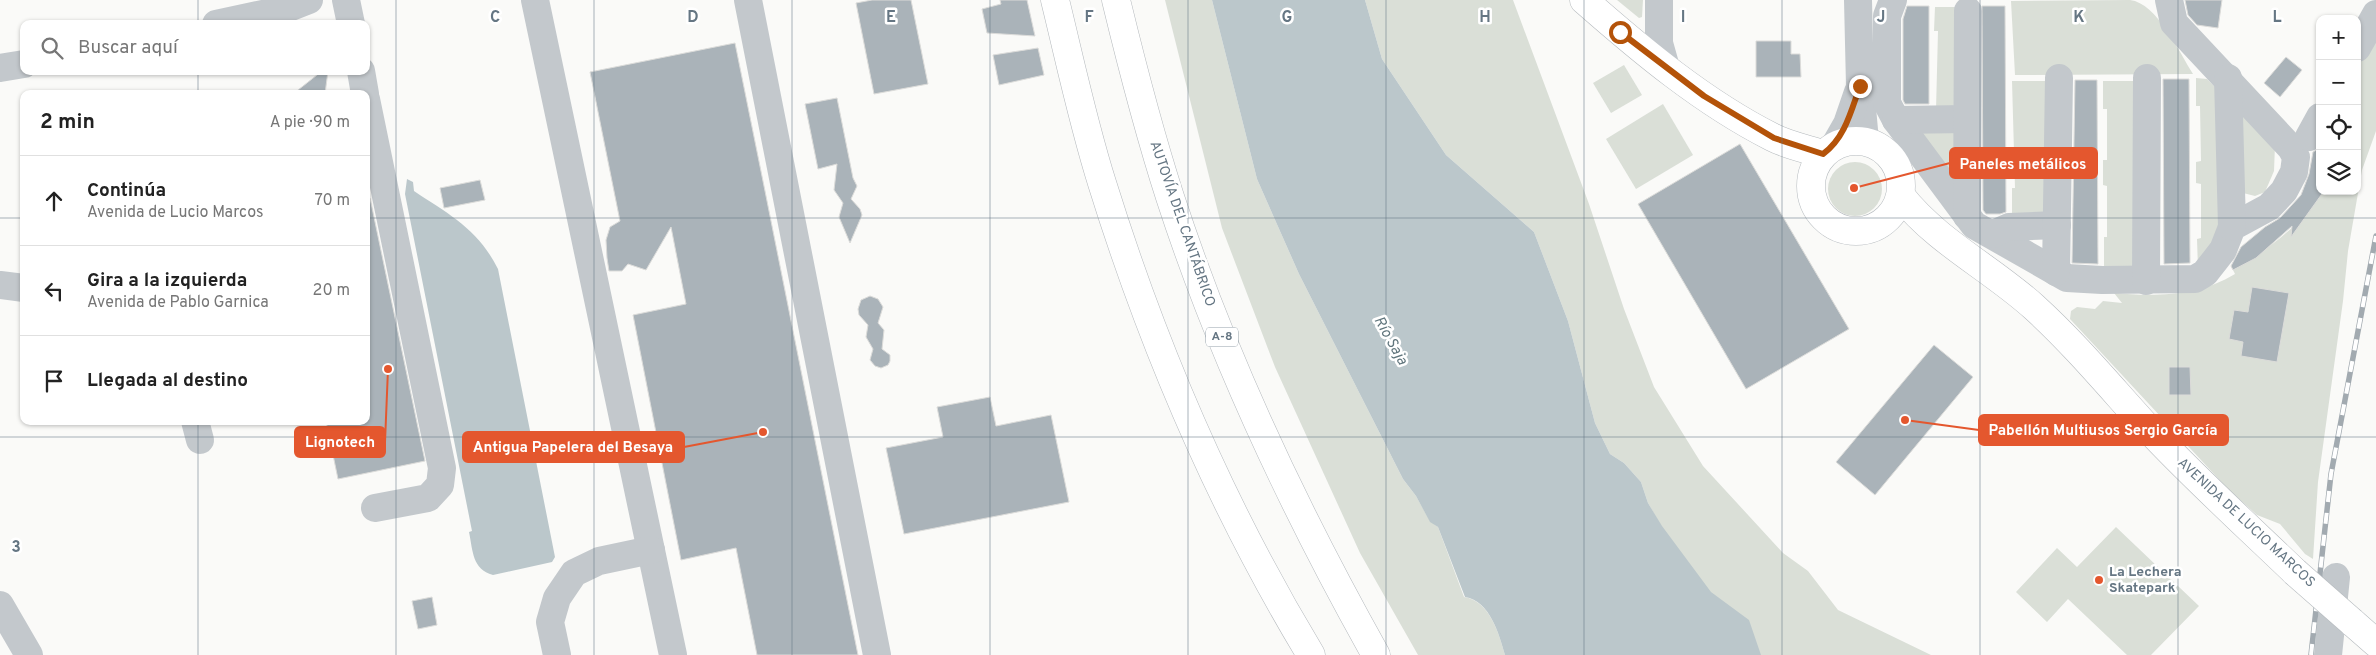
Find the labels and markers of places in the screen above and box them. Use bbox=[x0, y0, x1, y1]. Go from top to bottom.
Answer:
callout: Paneles metálicos bbox=[1950, 148, 2097, 178]
callout: Pabellón Multiusos Sergio García bbox=[1979, 415, 2228, 445]
callout: Lignotech bbox=[295, 427, 385, 457]
callout: Antigua Papelera del Besaya bbox=[463, 432, 684, 462]
place label: La Lechera Skatepark bbox=[2109, 564, 2181, 597]
marker: La Lechera Skatepark bbox=[2093, 574, 2105, 586]

